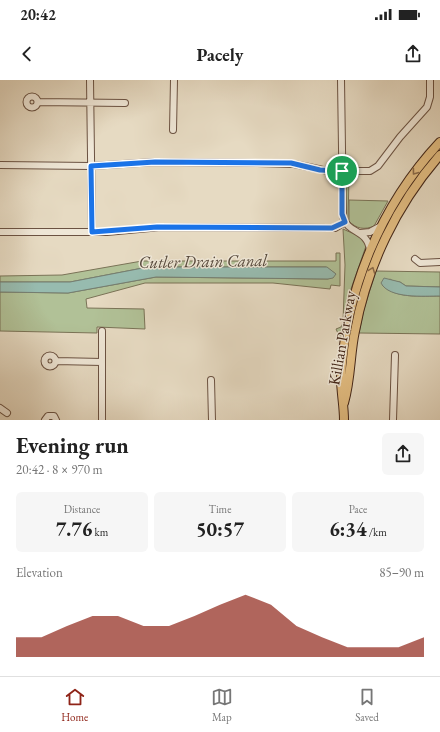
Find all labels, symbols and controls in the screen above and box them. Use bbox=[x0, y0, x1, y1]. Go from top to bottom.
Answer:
text: 20:42 bbox=[20, 5, 56, 24]
icon: back bbox=[16, 43, 38, 65]
text: Pacely bbox=[197, 43, 243, 66]
icon: share bbox=[402, 43, 424, 65]
pin bbox=[325, 154, 359, 188]
icon: arrive bbox=[331, 160, 353, 182]
one-way arrow bbox=[412, 168, 420, 175]
water label: Cutler Drain Canal bbox=[138, 249, 269, 273]
one-way arrow bbox=[367, 266, 375, 273]
street label: Killian Parkway bbox=[323, 288, 361, 387]
text: Evening run bbox=[16, 431, 129, 460]
button: share bbox=[382, 433, 424, 475]
text: 20:42 · 8 × 970 m bbox=[16, 461, 103, 478]
text: Distance bbox=[64, 502, 100, 516]
text: Time bbox=[209, 502, 231, 516]
text: Pace bbox=[349, 502, 367, 516]
text: 7.76 bbox=[56, 516, 92, 542]
text: 50:57 bbox=[196, 516, 244, 542]
text: 6:34 bbox=[329, 516, 367, 542]
text: km bbox=[92, 525, 108, 539]
text: /km bbox=[367, 525, 387, 539]
text: Elevation bbox=[16, 564, 63, 581]
text: 85–90 m bbox=[379, 564, 424, 581]
tab: Home bbox=[61, 686, 88, 724]
tab: Map bbox=[211, 686, 233, 724]
tab: Saved bbox=[355, 686, 379, 724]

